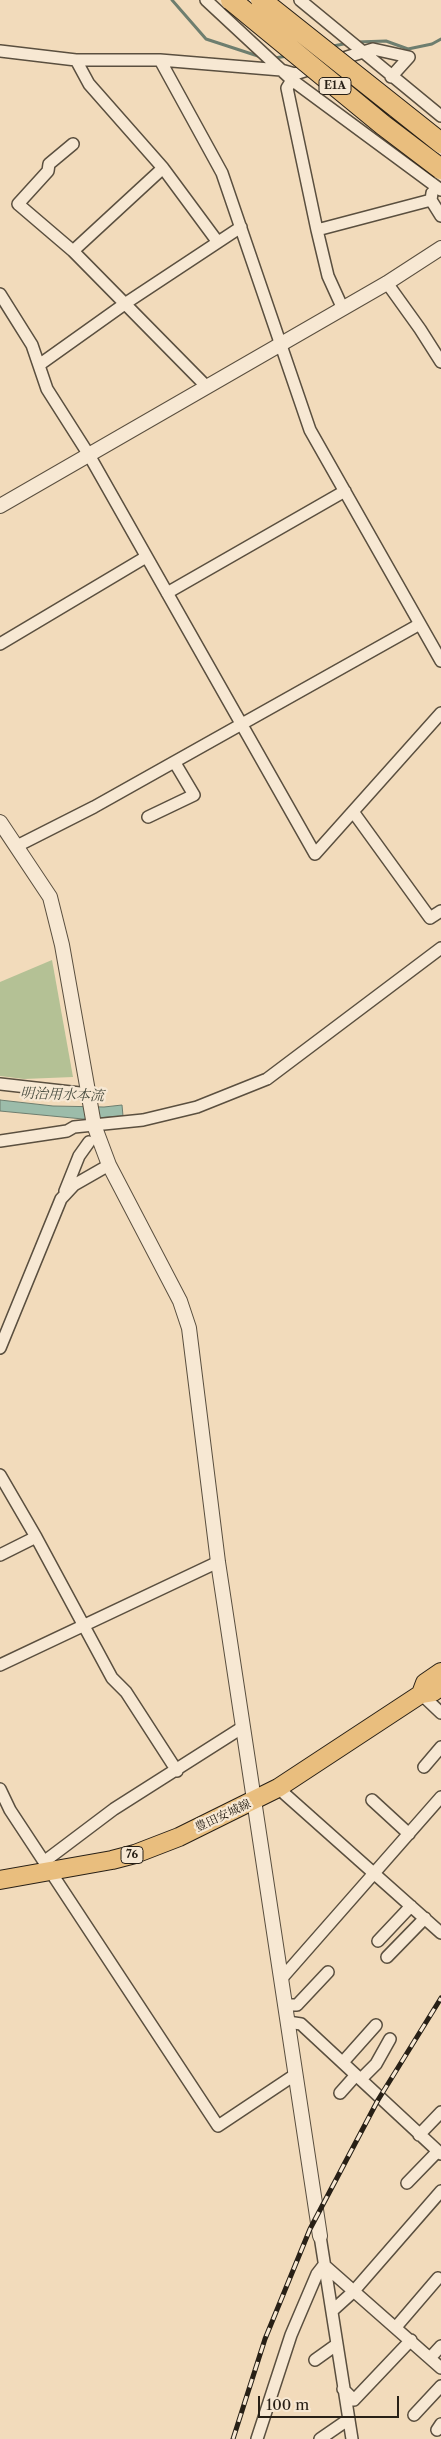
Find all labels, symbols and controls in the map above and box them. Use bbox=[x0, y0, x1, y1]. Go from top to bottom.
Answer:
road number: E1A bbox=[319, 78, 351, 94]
water label: 明治用水本流 bbox=[20, 1085, 104, 1105]
street label: 豊田安城線 bbox=[193, 1797, 253, 1835]
road number: 76 bbox=[121, 1846, 143, 1864]
scale bar bbox=[261, 2386, 402, 2418]
text: 100 m bbox=[266, 2395, 309, 2414]

